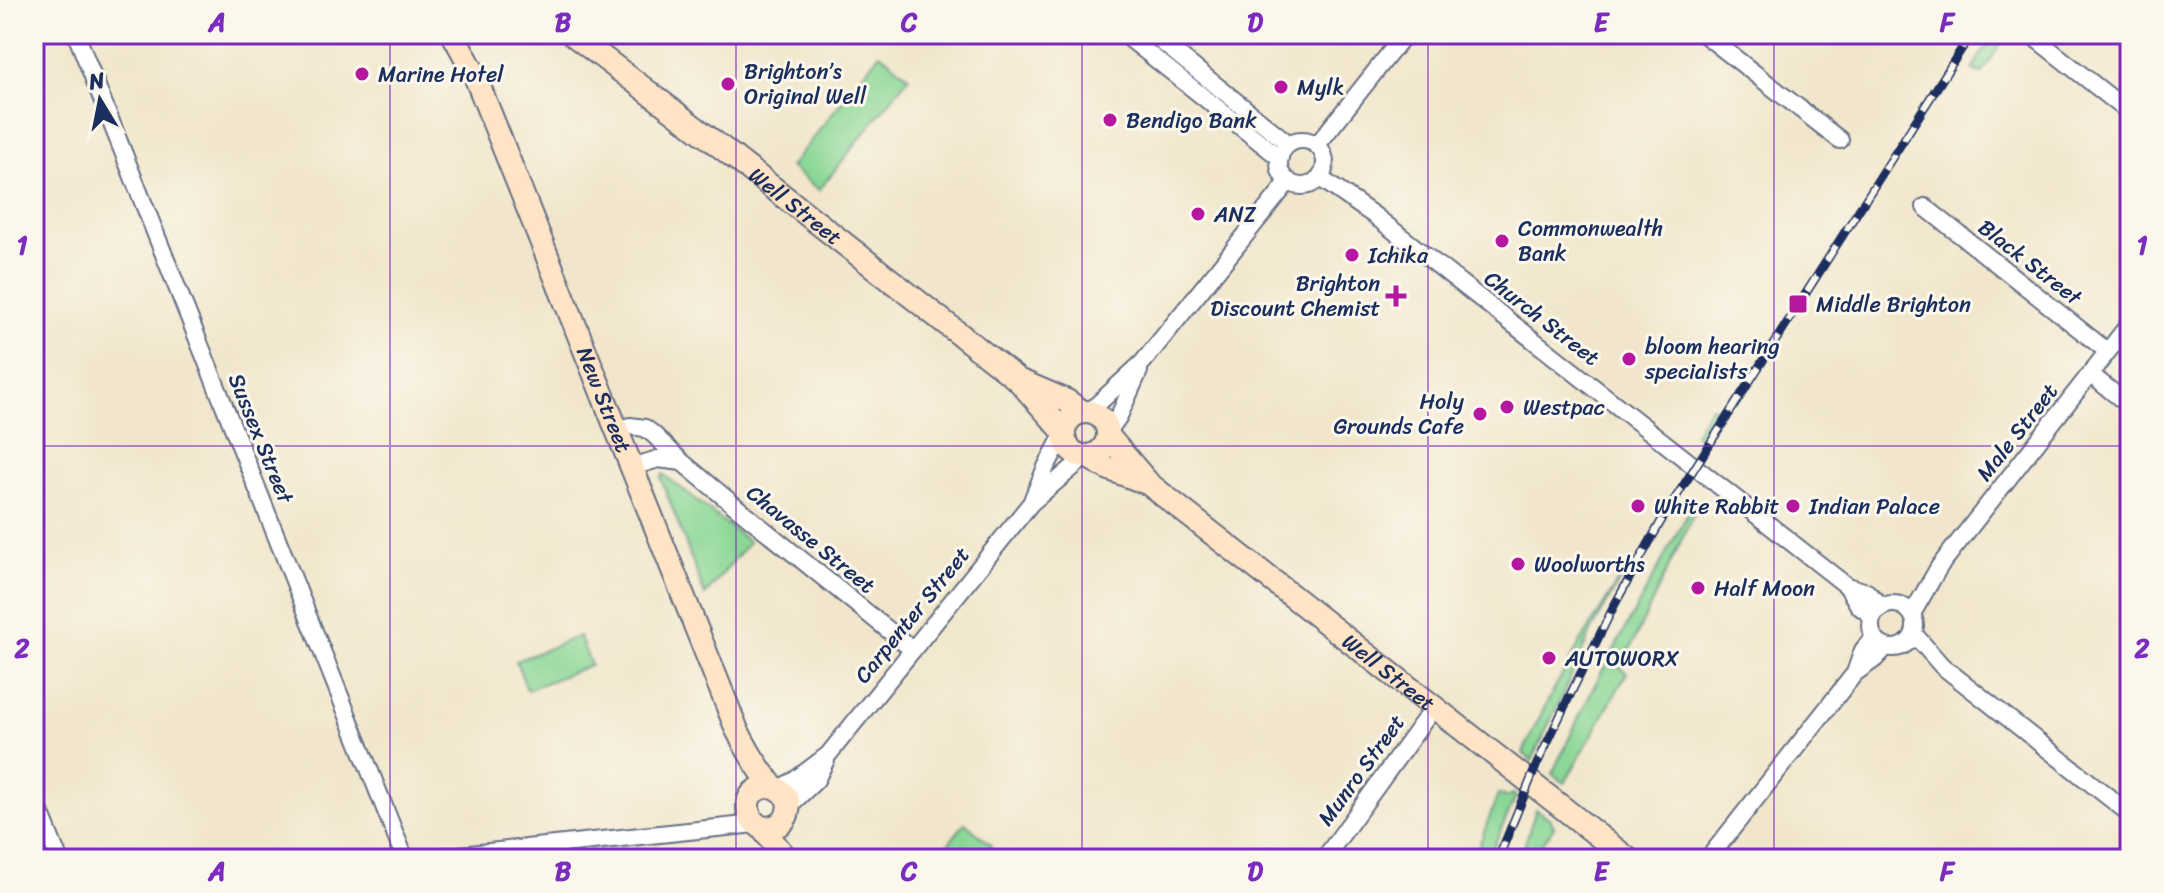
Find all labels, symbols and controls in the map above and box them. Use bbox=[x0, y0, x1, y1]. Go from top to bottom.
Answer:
text: A bbox=[207, 0, 226, 45]
text: B bbox=[555, 0, 572, 45]
text: C bbox=[900, 0, 918, 45]
text: D bbox=[1247, 0, 1263, 45]
text: E bbox=[1594, 0, 1611, 45]
text: F bbox=[1939, 0, 1956, 45]
place label: Brighton’s Original Well bbox=[744, 52, 867, 116]
place label: Marine Hotel bbox=[378, 55, 504, 94]
north arrow bbox=[60, 60, 140, 140]
text: N bbox=[85, 60, 108, 101]
marker: Marine Hotel bbox=[353, 65, 371, 83]
place label: Mylk bbox=[1297, 68, 1344, 107]
marker: Brighton’s Original Well bbox=[719, 75, 737, 93]
marker: Mylk bbox=[1272, 78, 1290, 96]
place label: Bendigo Bank bbox=[1126, 101, 1257, 140]
marker: Bendigo Bank bbox=[1101, 111, 1119, 129]
street label: Well Street bbox=[740, 156, 852, 255]
place label: ANZ bbox=[1213, 195, 1257, 234]
marker: ANZ bbox=[1189, 205, 1207, 223]
place label: Commonwealth Bank bbox=[1518, 209, 1663, 273]
street label: Black Street bbox=[1969, 209, 2092, 316]
text: 1 bbox=[16, 222, 28, 268]
text: 1 bbox=[2136, 222, 2148, 268]
marker: Commonwealth Bank bbox=[1493, 232, 1511, 250]
place label: Ichika bbox=[1367, 236, 1429, 275]
marker: Ichika bbox=[1343, 246, 1361, 264]
street label: Church Street bbox=[1475, 260, 1609, 376]
place label: Brighton Discount Chemist bbox=[1210, 264, 1380, 328]
place label: Middle Brighton bbox=[1816, 285, 1971, 324]
marker: Brighton Discount Chemist bbox=[1387, 287, 1405, 305]
marker: Middle Brighton bbox=[1787, 293, 1809, 315]
place label: bloom hearing specialists bbox=[1644, 327, 1780, 391]
street label: New Street bbox=[566, 341, 644, 459]
marker: bloom hearing specialists bbox=[1620, 350, 1638, 368]
street label: Sussex Street bbox=[217, 367, 305, 510]
street label: Male Street bbox=[1966, 374, 2068, 490]
place label: Holy Grounds Cafe bbox=[1333, 382, 1465, 446]
place label: Westpac bbox=[1523, 388, 1605, 427]
marker: Westpac bbox=[1498, 398, 1516, 416]
marker: Holy Grounds Cafe bbox=[1471, 405, 1489, 423]
street label: Chavasse Street bbox=[737, 474, 885, 604]
place label: White Rabbit bbox=[1654, 487, 1780, 526]
place label: Indian Palace bbox=[1808, 487, 1940, 526]
marker: White Rabbit bbox=[1629, 497, 1647, 515]
marker: Indian Palace bbox=[1784, 497, 1802, 515]
street label: Carpenter Street bbox=[844, 537, 980, 692]
place label: Woolworths bbox=[1534, 545, 1645, 584]
marker: Woolworths bbox=[1509, 555, 1527, 573]
place label: Half Moon bbox=[1714, 569, 1815, 608]
marker: Half Moon bbox=[1689, 579, 1707, 597]
street label: Well Street bbox=[1334, 623, 1445, 722]
text: 2 bbox=[13, 625, 30, 671]
text: 2 bbox=[2133, 625, 2150, 671]
place label: AUTOWORX bbox=[1564, 639, 1679, 678]
marker: AUTOWORX bbox=[1540, 649, 1558, 667]
street label: Munro Street bbox=[1307, 705, 1415, 834]
text: A bbox=[207, 848, 226, 893]
text: B bbox=[555, 848, 572, 893]
text: C bbox=[900, 848, 918, 893]
text: D bbox=[1247, 848, 1263, 893]
text: E bbox=[1594, 848, 1611, 893]
text: F bbox=[1939, 848, 1956, 893]

